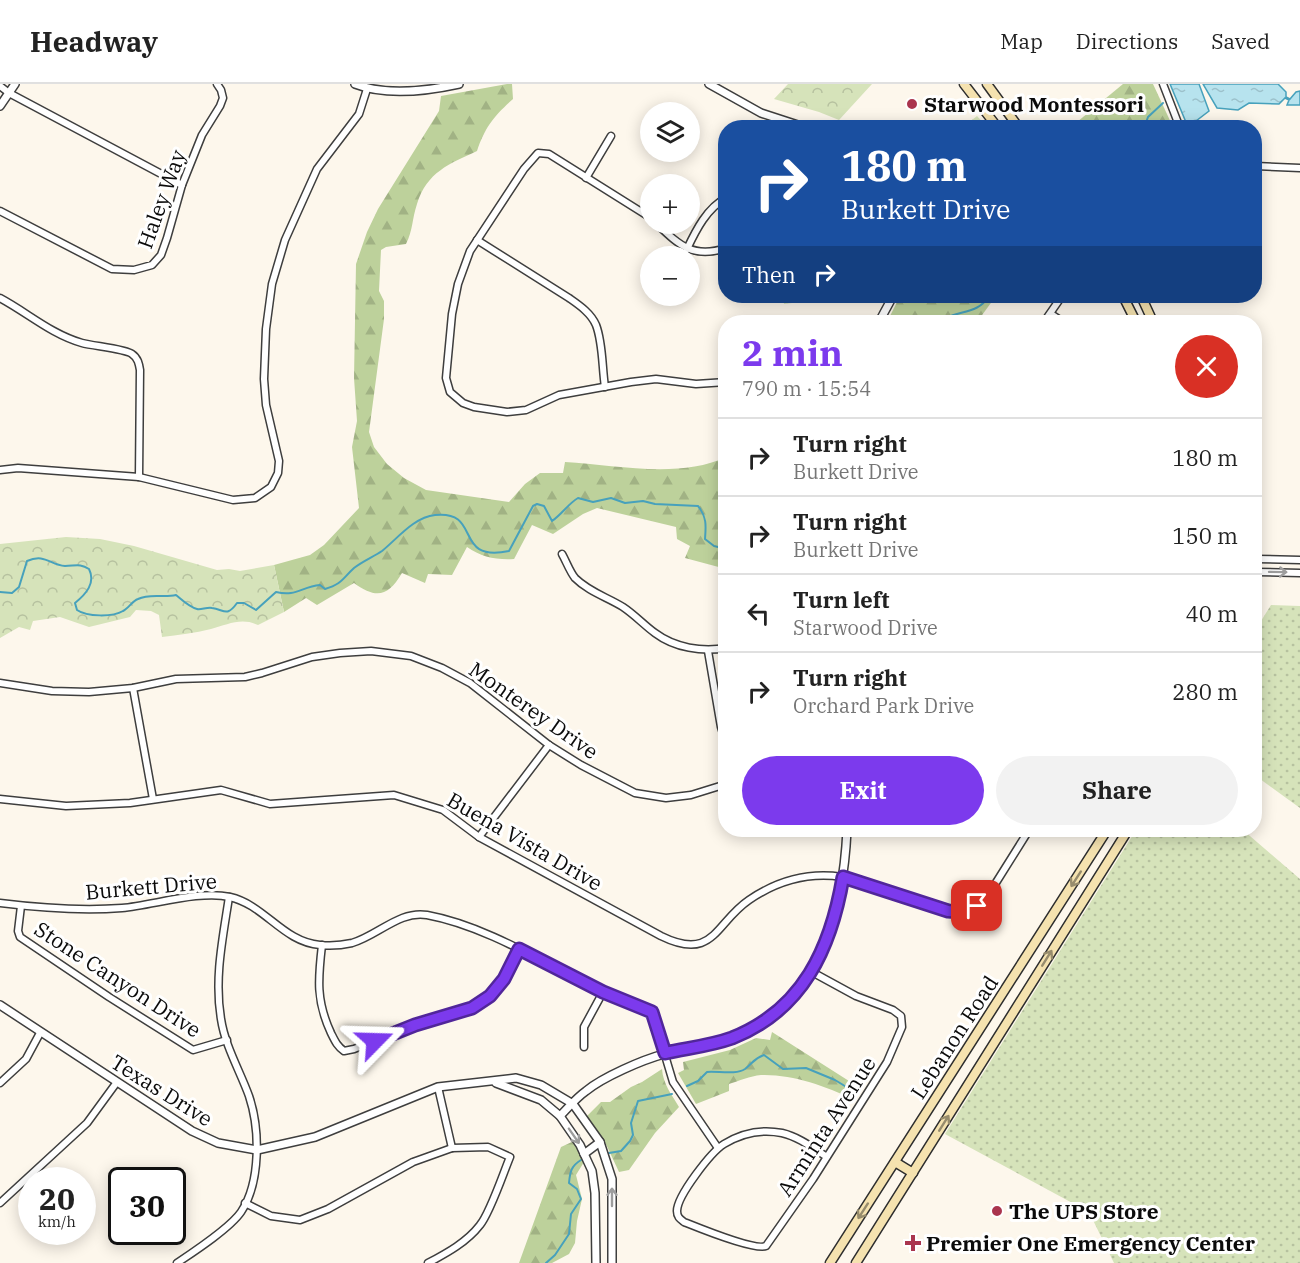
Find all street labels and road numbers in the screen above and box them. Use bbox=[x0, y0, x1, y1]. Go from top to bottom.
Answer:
street label: Haley Way bbox=[130, 145, 192, 252]
street label: Monterey Drive bbox=[464, 655, 604, 765]
street label: Buena Vista Drive bbox=[442, 785, 608, 897]
street label: Burkett Drive bbox=[84, 866, 218, 906]
street label: Stone Canyon Drive bbox=[29, 915, 207, 1043]
street label: Lebanon Road bbox=[904, 970, 1004, 1104]
street label: Texas Drive bbox=[106, 1048, 218, 1132]
street label: Arminta Avenue bbox=[770, 1051, 882, 1201]

